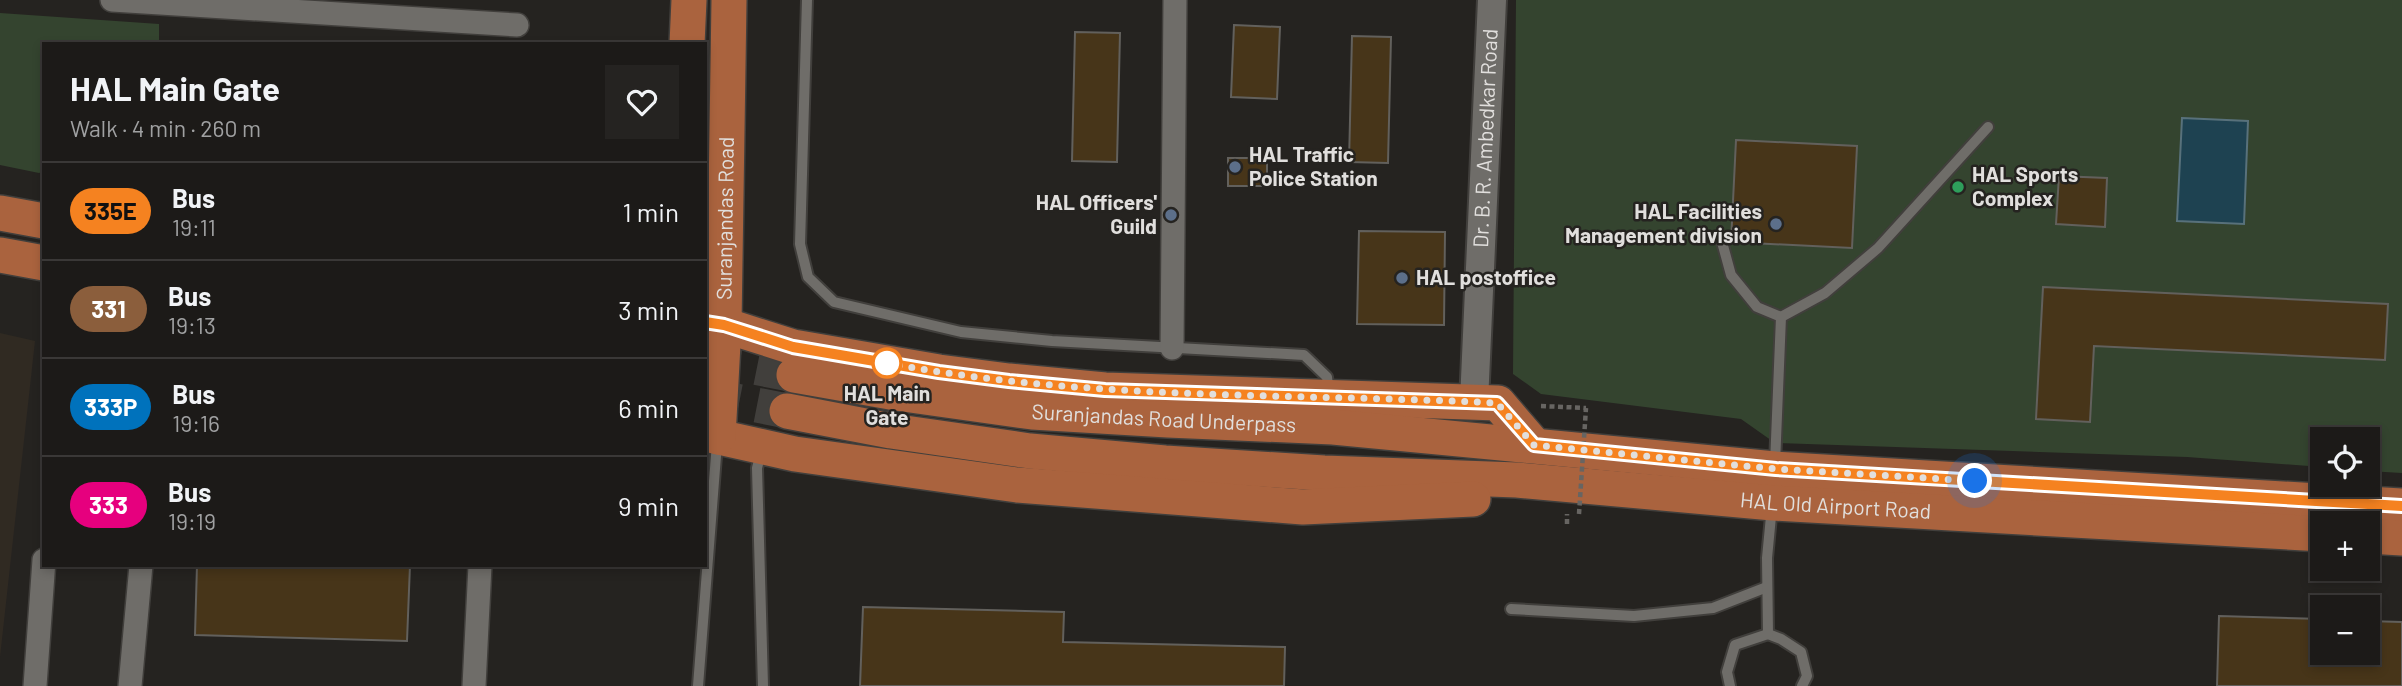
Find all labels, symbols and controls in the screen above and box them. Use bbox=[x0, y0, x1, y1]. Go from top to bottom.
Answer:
street label: Dr. B. R. Ambedkar Road bbox=[1467, 28, 1502, 248]
button: heart bbox=[605, 65, 679, 139]
text: HAL Main Gate bbox=[70, 68, 280, 108]
text: Walk · 4 min · 260 m bbox=[70, 114, 261, 142]
street label: Suranjandas Road bbox=[710, 136, 738, 300]
place label: HAL Traffic Police Station bbox=[1249, 141, 1378, 190]
marker: HAL Traffic Police Station bbox=[1227, 159, 1243, 175]
place label: HAL Sports Complex bbox=[1972, 161, 2078, 210]
marker: HAL Sports Complex bbox=[1950, 179, 1966, 195]
text: Bus bbox=[172, 182, 215, 213]
place label: HAL Officers' Guild bbox=[1036, 189, 1157, 238]
text: 335E bbox=[84, 196, 137, 225]
text: 1 min bbox=[623, 196, 679, 227]
place label: HAL Facilities Management division bbox=[1565, 198, 1762, 247]
marker: HAL Officers' Guild bbox=[1163, 207, 1179, 223]
text: 19:11 bbox=[172, 213, 216, 241]
marker: HAL Facilities Management division bbox=[1768, 216, 1784, 232]
place label: HAL postoffice bbox=[1416, 264, 1556, 289]
marker: HAL postoffice bbox=[1394, 270, 1410, 286]
text: Bus bbox=[168, 280, 211, 311]
text: 331 bbox=[91, 294, 126, 323]
text: 3 min bbox=[618, 294, 679, 325]
text: 19:13 bbox=[168, 311, 216, 339]
marker: HAL Main Gate bbox=[872, 348, 902, 378]
text: Bus bbox=[172, 378, 215, 409]
place label: HAL Main Gate bbox=[844, 380, 930, 429]
text: 333P bbox=[84, 392, 137, 421]
text: 6 min bbox=[618, 392, 679, 423]
street label: Suranjandas Road Underpass bbox=[1031, 398, 1297, 436]
text: 19:16 bbox=[172, 409, 220, 437]
map controls bbox=[2310, 427, 2380, 665]
button: locate bbox=[2310, 427, 2380, 497]
your location bbox=[1957, 463, 1992, 498]
text: Bus bbox=[168, 476, 211, 507]
street label: HAL Old Airport Road bbox=[1739, 486, 1932, 523]
text: 333 bbox=[89, 490, 128, 519]
text: 9 min bbox=[618, 490, 679, 521]
text: 19:19 bbox=[168, 507, 216, 535]
button: + bbox=[2310, 511, 2380, 581]
button: − bbox=[2310, 595, 2380, 665]

